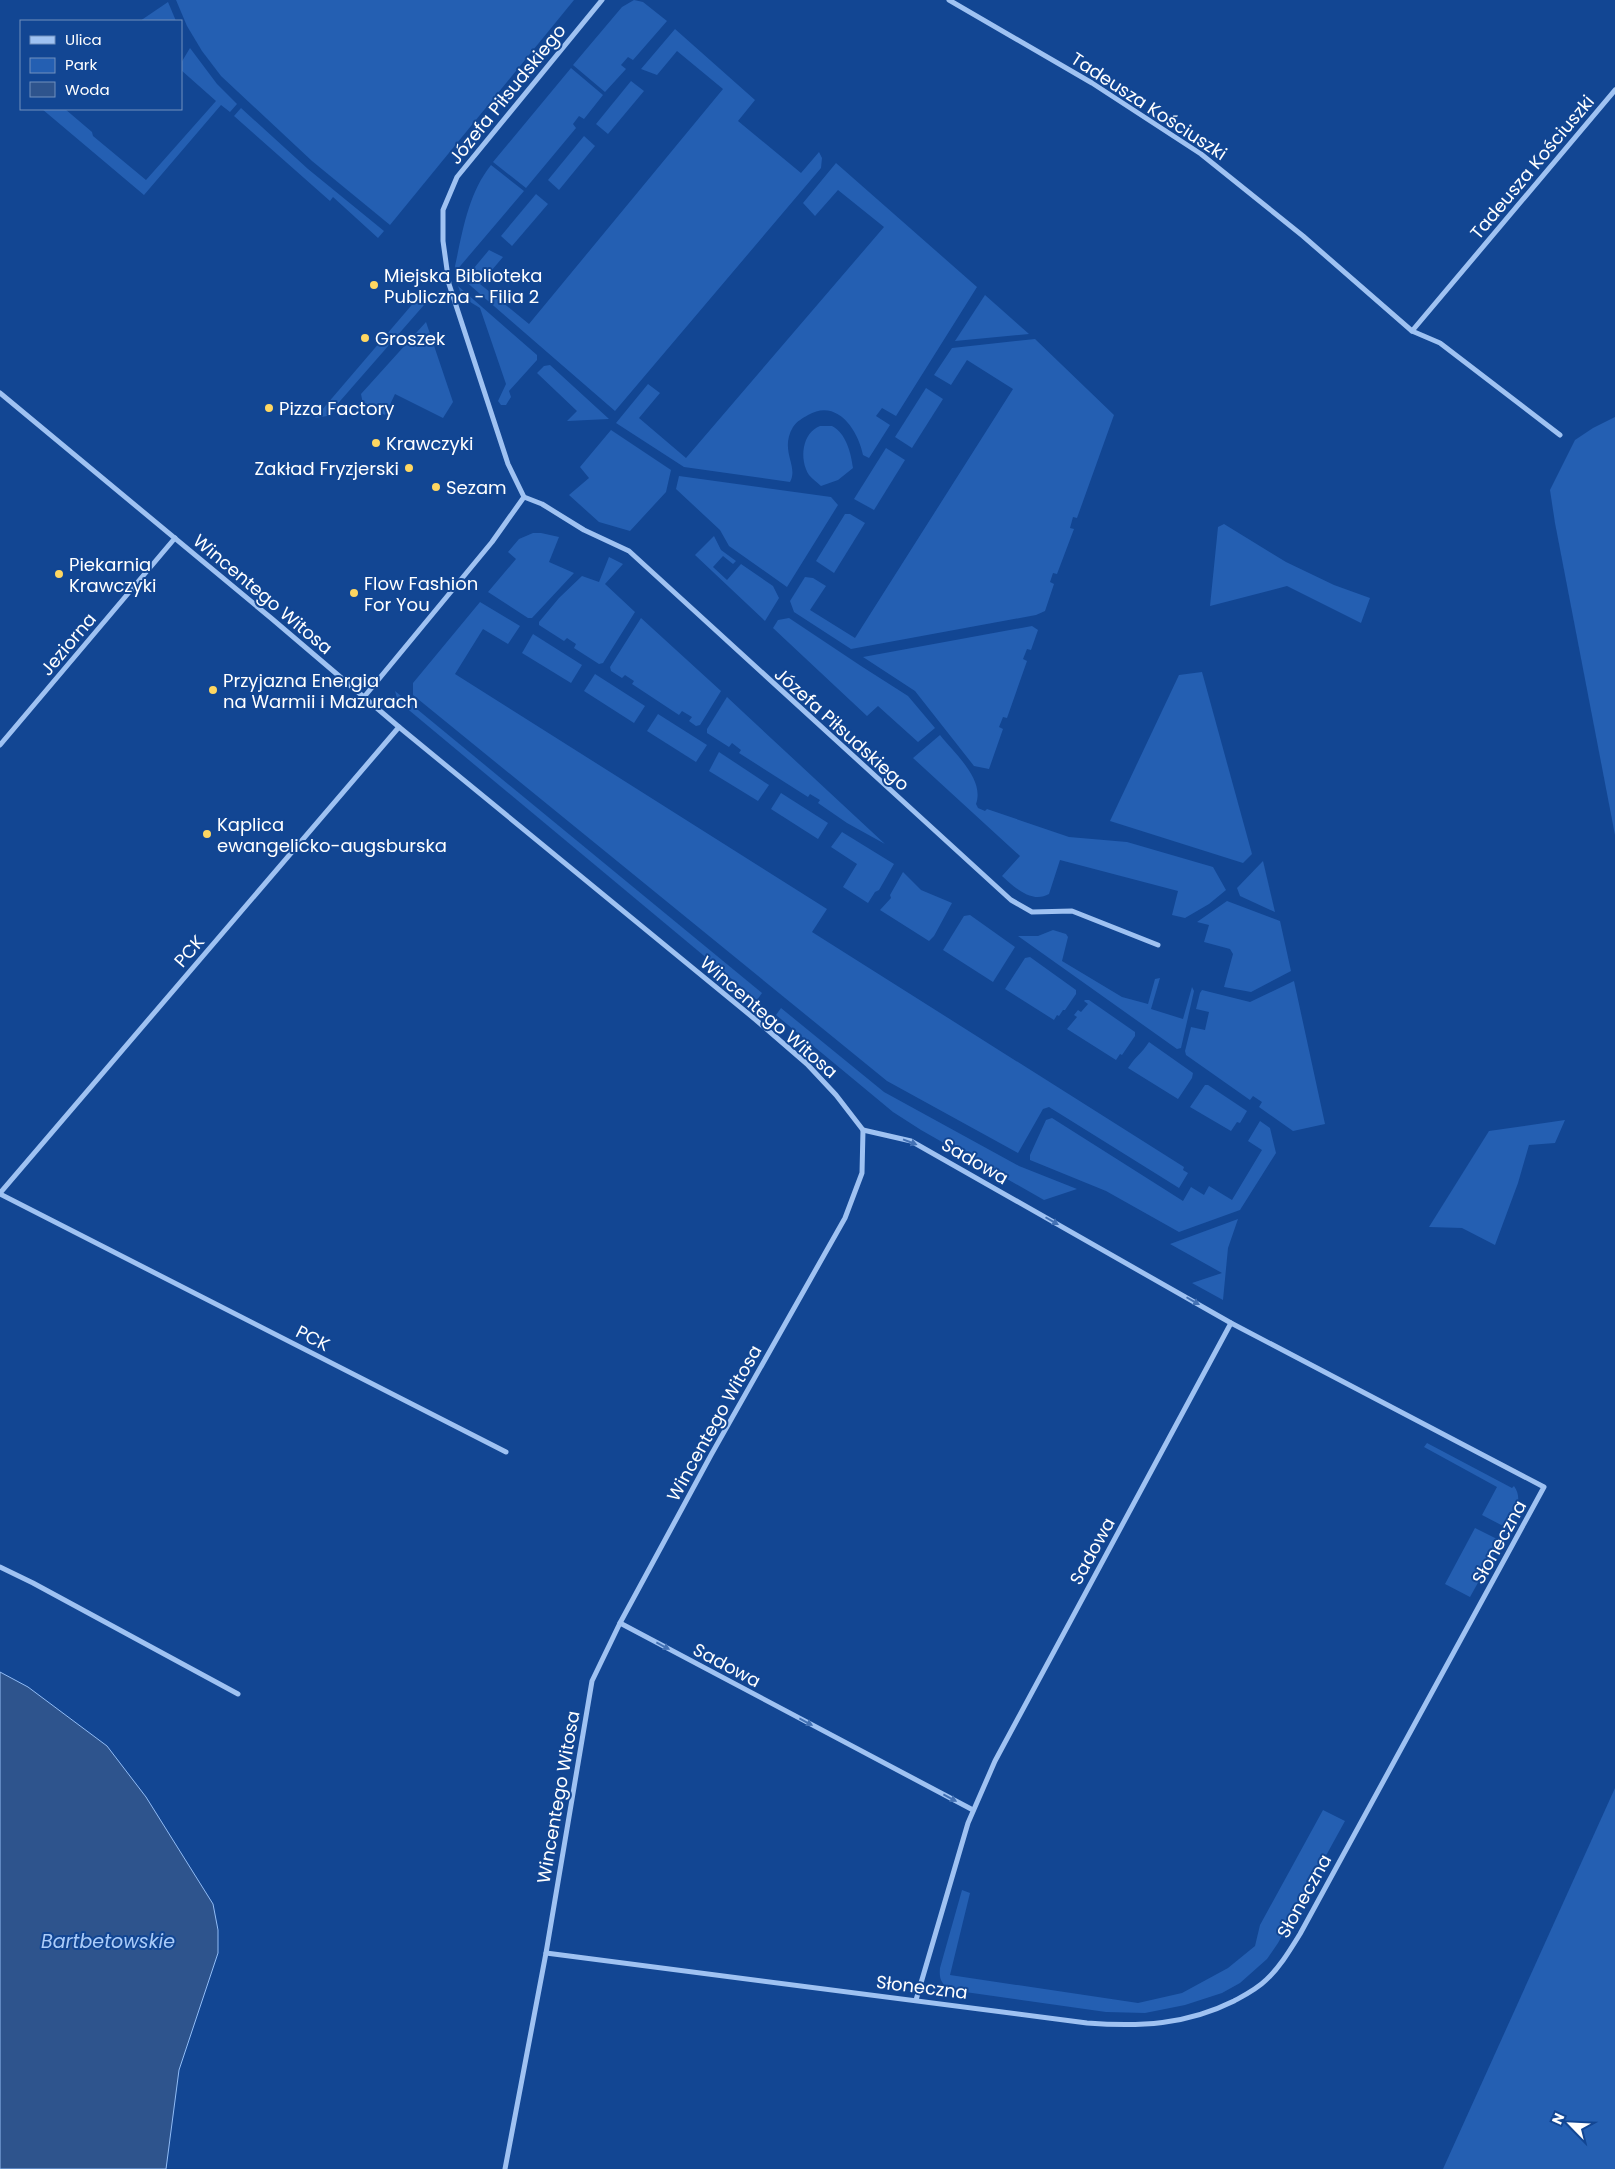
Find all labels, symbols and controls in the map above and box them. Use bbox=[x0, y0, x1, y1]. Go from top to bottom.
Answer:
street label: Józefa Piłsudskiego bbox=[443, 19, 571, 169]
legend bbox=[20, 20, 182, 110]
text: Ulica bbox=[65, 29, 102, 50]
street label: Tadeusza Kościuszki bbox=[1066, 46, 1232, 166]
text: Park bbox=[65, 54, 97, 75]
text: Woda bbox=[65, 79, 110, 100]
street label: Tadeusza Kościuszki bbox=[1464, 90, 1600, 244]
place label: Miejska Biblioteka Publiczna - Filia 2 bbox=[384, 263, 542, 309]
marker: Miejska Biblioteka Publiczna - Filia 2 bbox=[368, 279, 380, 291]
place label: Groszek bbox=[375, 326, 446, 351]
marker: Groszek bbox=[359, 332, 371, 344]
place label: Pizza Factory bbox=[279, 396, 394, 421]
marker: Pizza Factory bbox=[263, 402, 275, 414]
place label: Krawczyki bbox=[386, 431, 473, 456]
marker: Krawczyki bbox=[370, 437, 382, 449]
place label: Zakład Fryzjerski bbox=[255, 456, 399, 481]
marker: Zakład Fryzjerski bbox=[403, 462, 415, 474]
place label: Sezam bbox=[446, 475, 507, 500]
marker: Sezam bbox=[430, 481, 442, 493]
street label: Wincentego Witosa bbox=[188, 528, 338, 660]
place label: Piekarnia Krawczyki bbox=[69, 552, 156, 598]
marker: Piekarnia Krawczyki bbox=[53, 568, 65, 580]
place label: Flow Fashion For You bbox=[364, 571, 478, 617]
marker: Flow Fashion For You bbox=[348, 587, 360, 599]
street label: Jeziorna bbox=[34, 607, 102, 681]
street label: Józefa Piłsudskiego bbox=[769, 662, 915, 796]
place label: Przyjazna Energia na Warmii i Mazurach bbox=[223, 668, 418, 714]
marker: Przyjazna Energia na Warmii i Mazurach bbox=[207, 684, 219, 696]
place label: Kaplica ewangelicko-augsburska bbox=[217, 812, 447, 858]
marker: Kaplica ewangelicko-augsburska bbox=[201, 828, 213, 840]
street label: PCK bbox=[168, 929, 210, 972]
street label: Wincentego Witosa bbox=[695, 950, 843, 1084]
street label: Sadowa bbox=[937, 1132, 1013, 1190]
one-way arrow bbox=[903, 1138, 918, 1146]
one-way arrow bbox=[1045, 1217, 1059, 1225]
one-way arrow bbox=[1186, 1297, 1201, 1305]
street label: PCK bbox=[292, 1319, 335, 1357]
street label: Wincentego Witosa bbox=[661, 1340, 767, 1506]
street label: Słoneczna bbox=[1466, 1496, 1532, 1588]
street label: Sadowa bbox=[1063, 1513, 1121, 1589]
street label: Sadowa bbox=[689, 1637, 765, 1693]
one-way arrow bbox=[655, 1642, 670, 1650]
street label: Wincentego Witosa bbox=[530, 1709, 586, 1885]
one-way arrow bbox=[799, 1718, 814, 1726]
one-way arrow bbox=[943, 1794, 957, 1802]
street label: Słoneczna bbox=[1271, 1850, 1337, 1942]
water label: Bartbetowskie bbox=[41, 1928, 175, 1955]
street label: Słoneczna bbox=[875, 1969, 969, 2005]
north arrow bbox=[1545, 2099, 1595, 2149]
text: N bbox=[1547, 2110, 1569, 2128]

